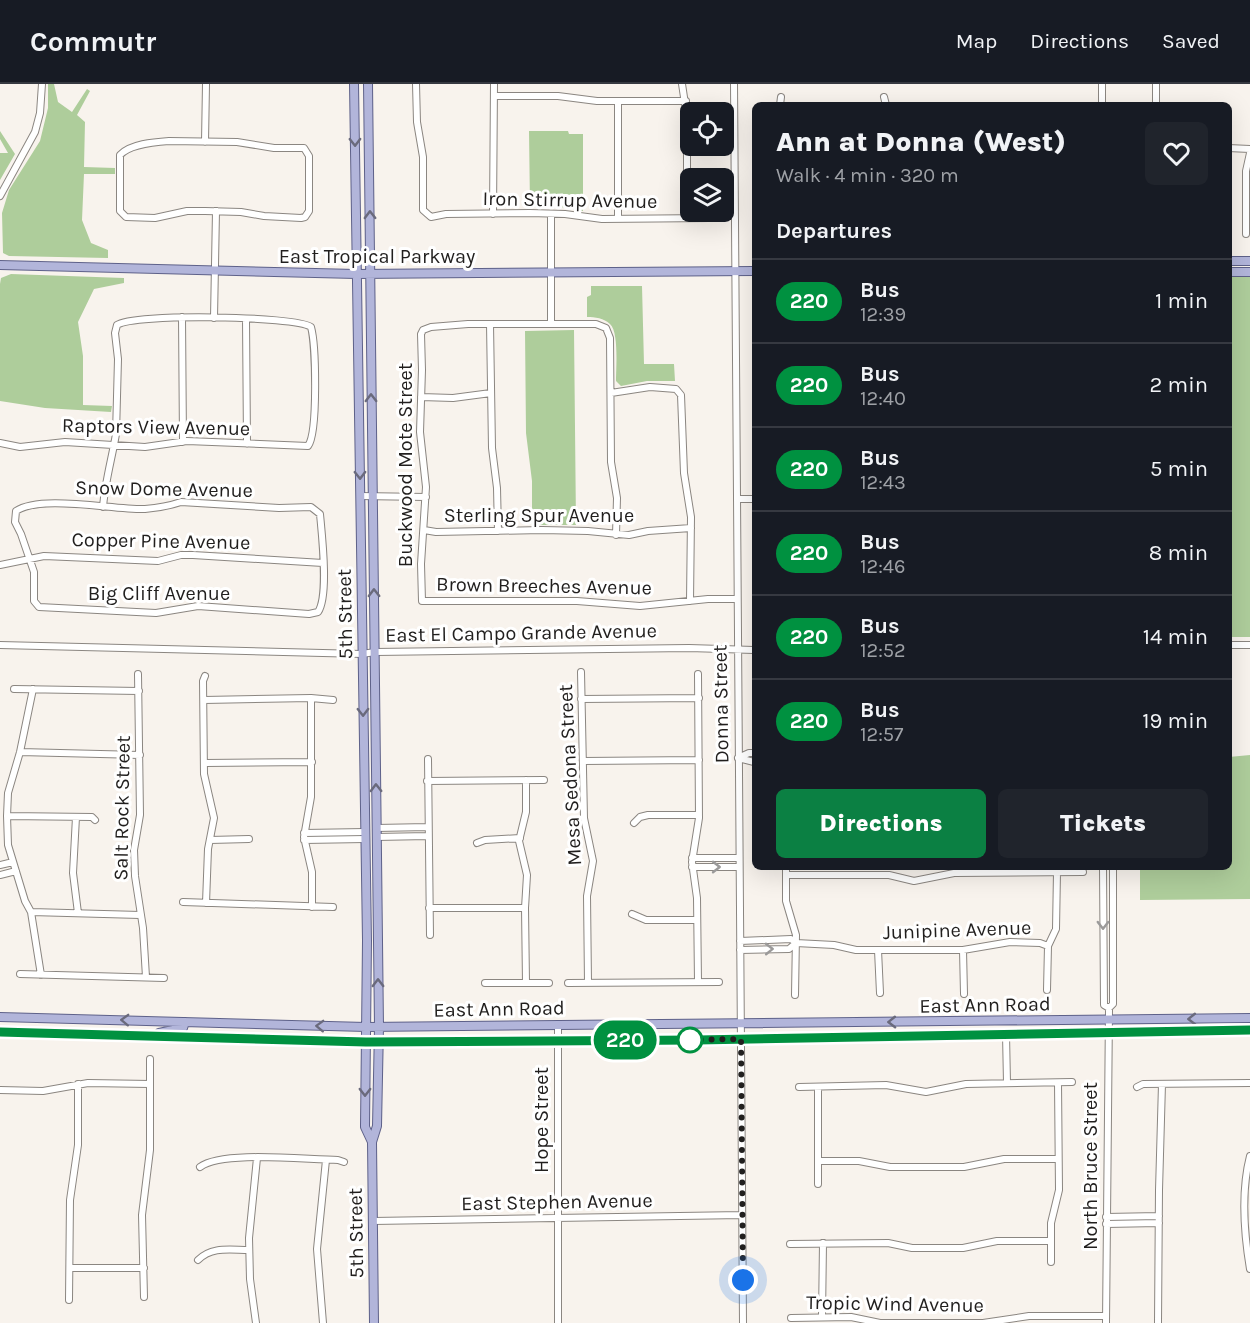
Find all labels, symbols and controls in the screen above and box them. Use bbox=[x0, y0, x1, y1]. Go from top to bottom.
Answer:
text: Commutr bbox=[30, 25, 156, 58]
text: Map bbox=[956, 29, 997, 53]
text: Directions bbox=[1030, 29, 1129, 53]
text: Saved bbox=[1162, 29, 1220, 53]
map controls bbox=[680, 102, 734, 222]
button: locate bbox=[680, 102, 734, 156]
button: heart bbox=[1145, 122, 1208, 185]
text: Ann at Donna (West) bbox=[776, 125, 1066, 158]
one-way arrow bbox=[349, 138, 361, 147]
text: Walk · 4 min · 320 m bbox=[776, 164, 959, 187]
button: layers bbox=[680, 168, 734, 222]
street label: Iron Stirrup Avenue bbox=[482, 187, 658, 213]
one-way arrow bbox=[364, 211, 376, 220]
text: Departures bbox=[776, 218, 892, 244]
street label: East Tropical Parkway bbox=[279, 245, 475, 268]
text: Bus bbox=[860, 277, 900, 303]
text: 1 min bbox=[1155, 288, 1208, 314]
text: 220 bbox=[790, 289, 828, 313]
text: 12:39 bbox=[860, 303, 906, 326]
text: Bus bbox=[860, 361, 900, 387]
street label: Buckwood Mote Street bbox=[394, 362, 417, 567]
text: 2 min bbox=[1150, 372, 1208, 398]
text: 220 bbox=[790, 373, 828, 397]
text: 12:40 bbox=[860, 387, 906, 410]
one-way arrow bbox=[365, 394, 377, 403]
street label: Raptors View Avenue bbox=[62, 414, 250, 440]
text: Bus bbox=[860, 445, 900, 471]
text: 5 min bbox=[1150, 456, 1208, 482]
text: 220 bbox=[790, 457, 828, 481]
one-way arrow bbox=[354, 470, 366, 479]
text: 12:43 bbox=[860, 471, 906, 494]
street label: Snow Dome Avenue bbox=[75, 476, 253, 502]
street label: Sterling Spur Avenue bbox=[444, 504, 634, 527]
street label: Copper Pine Avenue bbox=[71, 528, 251, 554]
text: Bus bbox=[860, 529, 900, 555]
text: 8 min bbox=[1149, 540, 1208, 566]
text: 220 bbox=[790, 541, 828, 565]
text: 12:46 bbox=[860, 555, 905, 578]
street label: 5th Street bbox=[333, 568, 357, 659]
street label: Brown Breeches Avenue bbox=[436, 573, 652, 599]
street label: Big Cliff Avenue bbox=[88, 582, 230, 605]
one-way arrow bbox=[367, 589, 380, 598]
text: Bus bbox=[860, 613, 900, 639]
street label: East El Campo Grande Avenue bbox=[385, 619, 657, 647]
text: 14 min bbox=[1143, 624, 1208, 650]
text: 220 bbox=[790, 625, 828, 649]
text: 12:52 bbox=[860, 639, 906, 662]
street label: Donna Street bbox=[708, 644, 734, 764]
street label: Mesa Sedona Street bbox=[554, 683, 586, 866]
text: Bus bbox=[860, 697, 900, 723]
one-way arrow bbox=[357, 708, 369, 717]
text: 19 min bbox=[1142, 708, 1208, 734]
text: 220 bbox=[790, 709, 828, 733]
text: 12:57 bbox=[860, 723, 904, 746]
street label: Salt Rock Street bbox=[109, 735, 135, 881]
one-way arrow bbox=[369, 784, 382, 793]
button: Directions bbox=[776, 789, 986, 858]
button: Tickets bbox=[998, 789, 1208, 858]
one-way arrow bbox=[711, 861, 720, 873]
street label: Junipine Avenue bbox=[882, 916, 1032, 944]
one-way arrow bbox=[1097, 921, 1109, 930]
one-way arrow bbox=[764, 943, 773, 955]
one-way arrow bbox=[372, 979, 384, 988]
street label: East Ann Road bbox=[919, 992, 1051, 1018]
street label: East Ann Road bbox=[433, 996, 565, 1022]
one-way arrow bbox=[1187, 1013, 1196, 1025]
one-way arrow bbox=[121, 1014, 130, 1026]
one-way arrow bbox=[887, 1016, 896, 1029]
one-way arrow bbox=[316, 1019, 325, 1032]
line badge: 220 bbox=[590, 1020, 660, 1060]
unlabelled marker bbox=[677, 1027, 703, 1053]
text: 220 bbox=[606, 1028, 644, 1052]
street label: Hope Street bbox=[530, 1067, 553, 1173]
street label: North Bruce Street bbox=[1079, 1081, 1102, 1250]
one-way arrow bbox=[359, 1088, 372, 1097]
street label: 5th Street bbox=[344, 1187, 368, 1278]
street label: East Stephen Avenue bbox=[461, 1189, 653, 1215]
your location bbox=[728, 1265, 758, 1295]
street label: Tropic Wind Avenue bbox=[806, 1291, 984, 1317]

